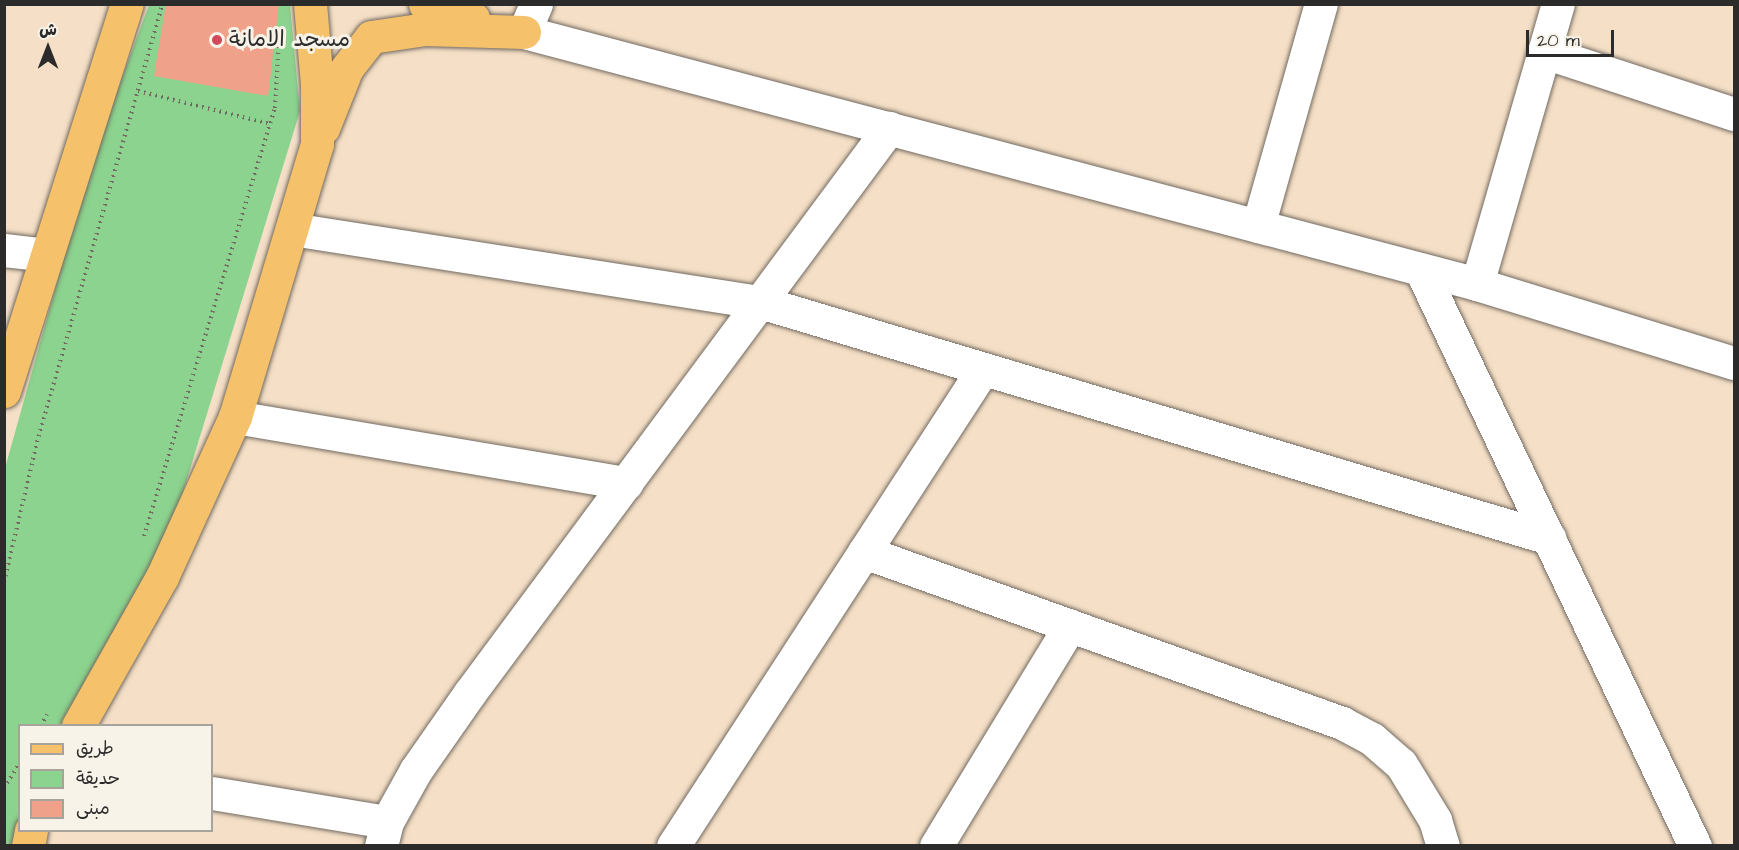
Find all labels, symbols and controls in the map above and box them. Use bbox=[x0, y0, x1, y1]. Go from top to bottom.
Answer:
north arrow bbox=[18, 18, 78, 78]
scale bar bbox=[1529, 18, 1618, 56]
text: ش bbox=[39, 19, 57, 41]
place label: مسجد الامانة bbox=[229, 27, 350, 53]
text: 20 m bbox=[1537, 28, 1580, 53]
marker: مسجد الامانة bbox=[210, 33, 224, 47]
legend bbox=[18, 724, 213, 832]
text: طريق bbox=[76, 736, 114, 761]
text: حديقة bbox=[76, 766, 120, 791]
text: مبنى bbox=[76, 796, 110, 821]

